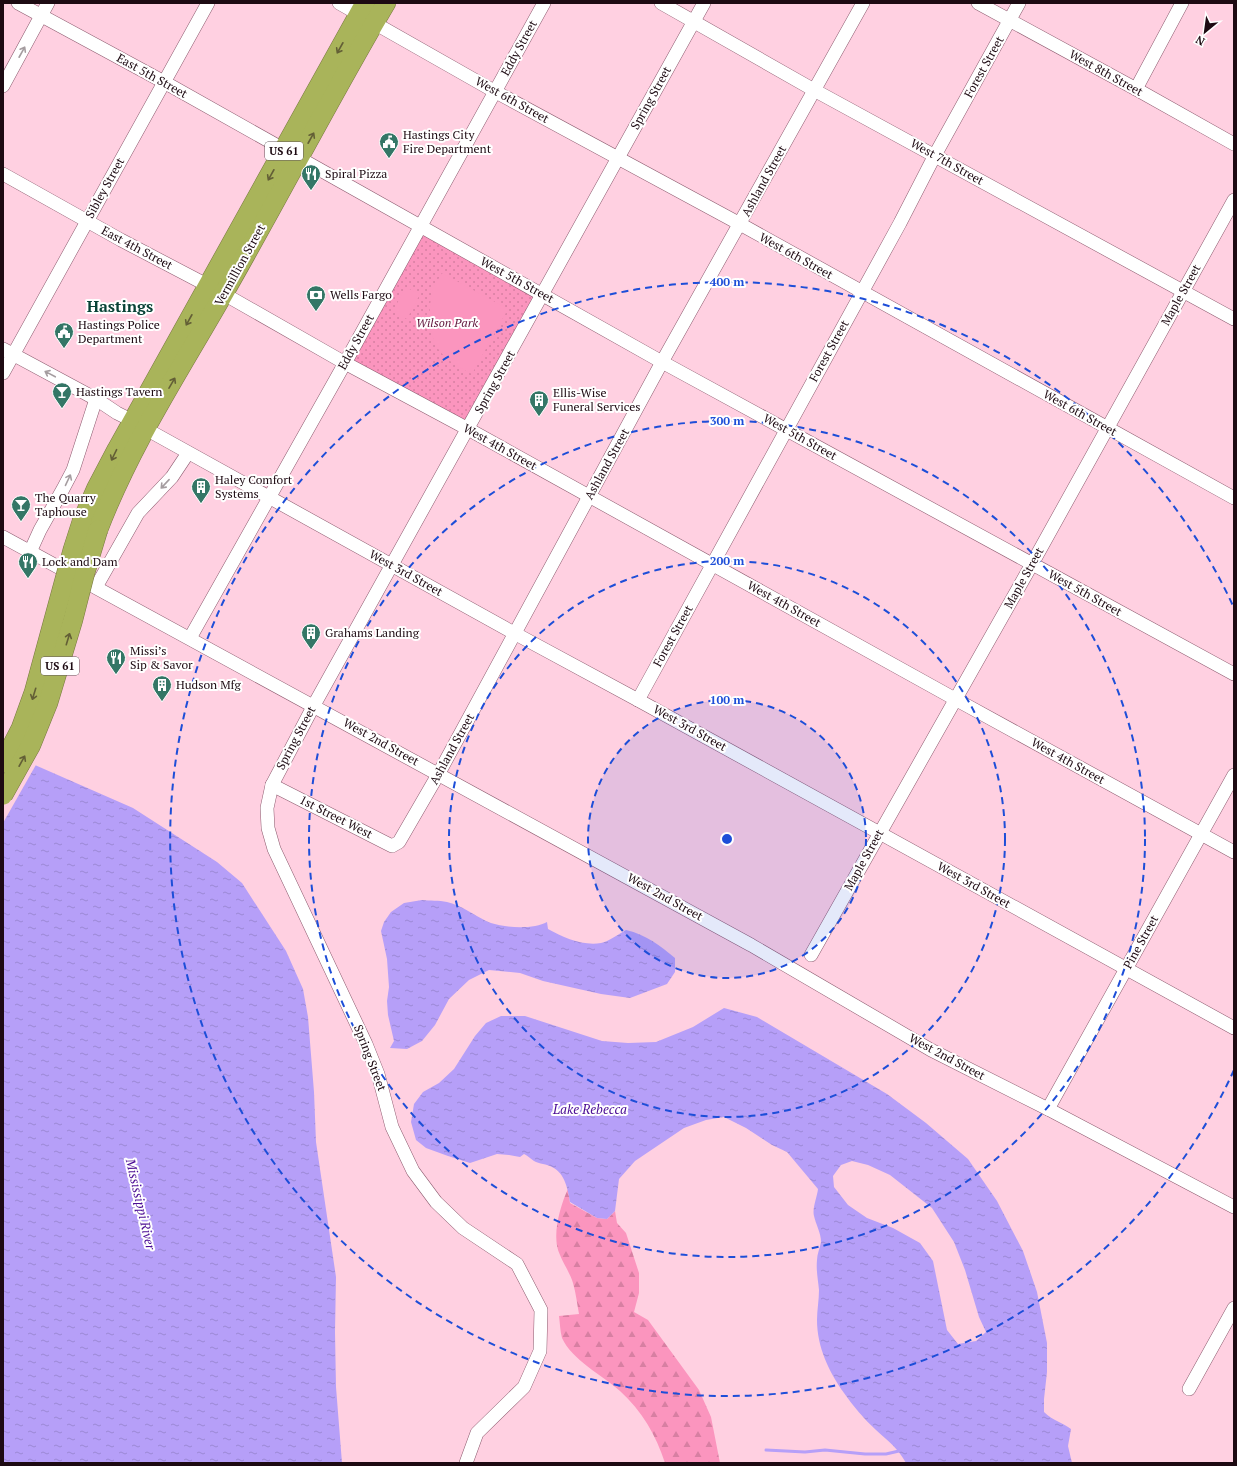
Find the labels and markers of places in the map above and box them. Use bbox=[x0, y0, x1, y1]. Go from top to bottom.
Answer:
place label: Hastings City Fire Department bbox=[403, 127, 492, 156]
public building icon: Hastings City Fire Department bbox=[378, 131, 400, 159]
restaurant icon: Spiral Pizza bbox=[300, 163, 322, 191]
place label: Spiral Pizza bbox=[325, 166, 387, 181]
bank icon: Wells Fargo bbox=[305, 284, 327, 312]
place label: Wells Fargo bbox=[330, 287, 392, 302]
place label: Hastings Police Department bbox=[78, 317, 160, 346]
public building icon: Hastings Police Department bbox=[53, 321, 75, 349]
bar icon: Hastings Tavern bbox=[51, 381, 73, 409]
place label: Hastings Tavern bbox=[76, 384, 162, 399]
place label: Ellis-Wise Funeral Services bbox=[553, 385, 640, 414]
building icon: Ellis-Wise Funeral Services bbox=[528, 389, 550, 417]
place label: Haley Comfort Systems bbox=[215, 472, 293, 501]
building icon: Haley Comfort Systems bbox=[190, 476, 212, 504]
place label: The Quarry Taphouse bbox=[35, 490, 97, 519]
bar icon: The Quarry Taphouse bbox=[10, 494, 32, 522]
restaurant icon: Lock and Dam bbox=[17, 551, 39, 579]
place label: Lock and Dam bbox=[42, 554, 118, 569]
building icon: Grahams Landing bbox=[300, 622, 322, 650]
place label: Grahams Landing bbox=[325, 625, 420, 640]
place label: Missi’s Sip & Savor bbox=[130, 643, 193, 672]
restaurant icon: Missi’s Sip & Savor bbox=[105, 647, 127, 675]
building icon: Hudson Mfg bbox=[151, 674, 173, 702]
place label: Hudson Mfg bbox=[176, 677, 241, 692]
centre of rings bbox=[720, 832, 734, 846]

